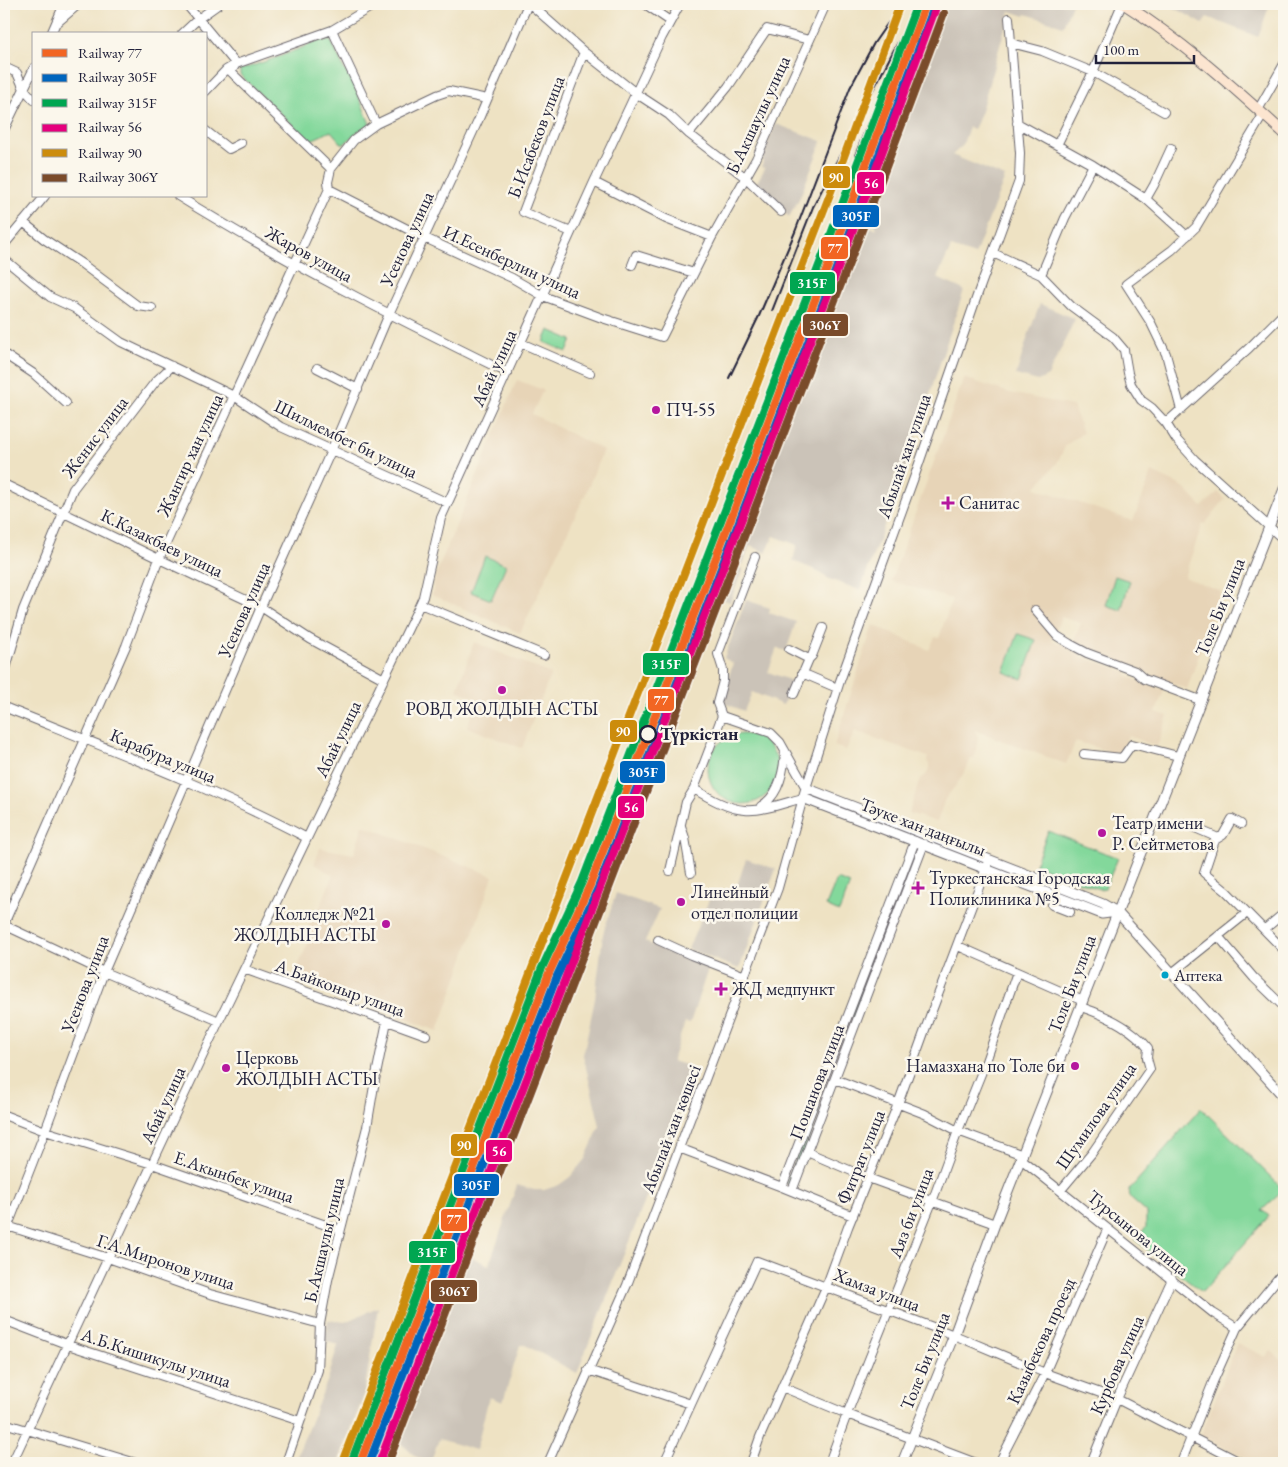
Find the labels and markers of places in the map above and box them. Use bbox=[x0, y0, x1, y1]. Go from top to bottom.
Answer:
place label: ПЧ-55 bbox=[666, 398, 715, 421]
marker: ПЧ-55 bbox=[650, 404, 662, 416]
place label: Санитас bbox=[959, 491, 1020, 514]
marker: Санитас bbox=[941, 496, 955, 510]
marker: РОВД ЖОЛДЫН АСТЫ bbox=[496, 684, 508, 696]
place label: РОВД ЖОЛДЫН АСТЫ bbox=[406, 697, 598, 720]
place label: Түркістан bbox=[660, 722, 739, 745]
marker: Түркістан bbox=[639, 725, 657, 743]
place label: Театр имени Р. Сейтметова bbox=[1112, 811, 1215, 855]
marker: Театр имени Р. Сейтметова bbox=[1096, 827, 1108, 839]
place label: Туркестанская Городская Поликлиника №5 bbox=[929, 866, 1110, 910]
place label: Линейный отдел полиции bbox=[691, 880, 799, 924]
marker: Туркестанская Городская Поликлиника №5 bbox=[911, 881, 925, 895]
marker: Линейный отдел полиции bbox=[675, 896, 687, 908]
place label: Колледж №21 ЖОЛДЫН АСТЫ bbox=[233, 902, 376, 946]
marker: Колледж №21 ЖОЛДЫН АСТЫ bbox=[380, 918, 392, 930]
place label: Аптека bbox=[1173, 964, 1223, 986]
marker: Аптека bbox=[1160, 970, 1170, 980]
place label: ЖД медпункт bbox=[731, 977, 835, 1000]
marker: ЖД медпункт bbox=[714, 982, 728, 996]
place label: Церковь ЖОЛДЫН АСТЫ bbox=[235, 1046, 378, 1090]
place label: Намазхана по Толе би bbox=[906, 1054, 1065, 1077]
marker: Намазхана по Толе би bbox=[1069, 1060, 1081, 1072]
marker: Церковь ЖОЛДЫН АСТЫ bbox=[220, 1062, 232, 1074]

